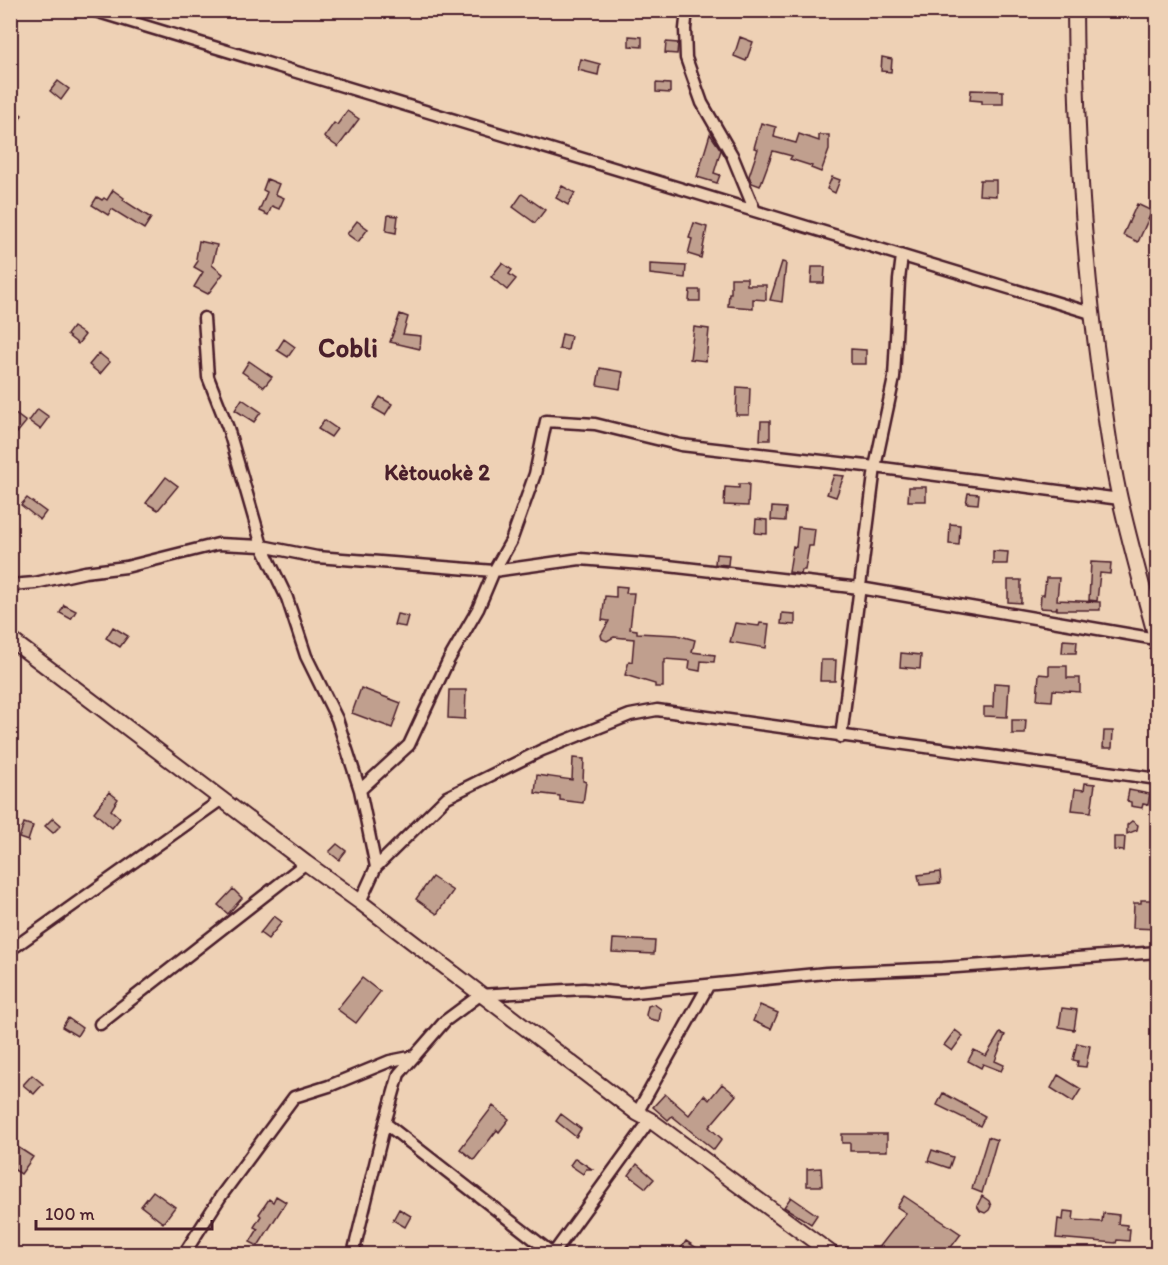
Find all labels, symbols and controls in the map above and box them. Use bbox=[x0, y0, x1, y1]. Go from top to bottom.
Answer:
district label: Cobli bbox=[318, 331, 378, 364]
district label: Kètouokè 2 bbox=[384, 459, 490, 486]
scale bar bbox=[36, 1193, 212, 1231]
text: 100 m bbox=[45, 1203, 95, 1225]

